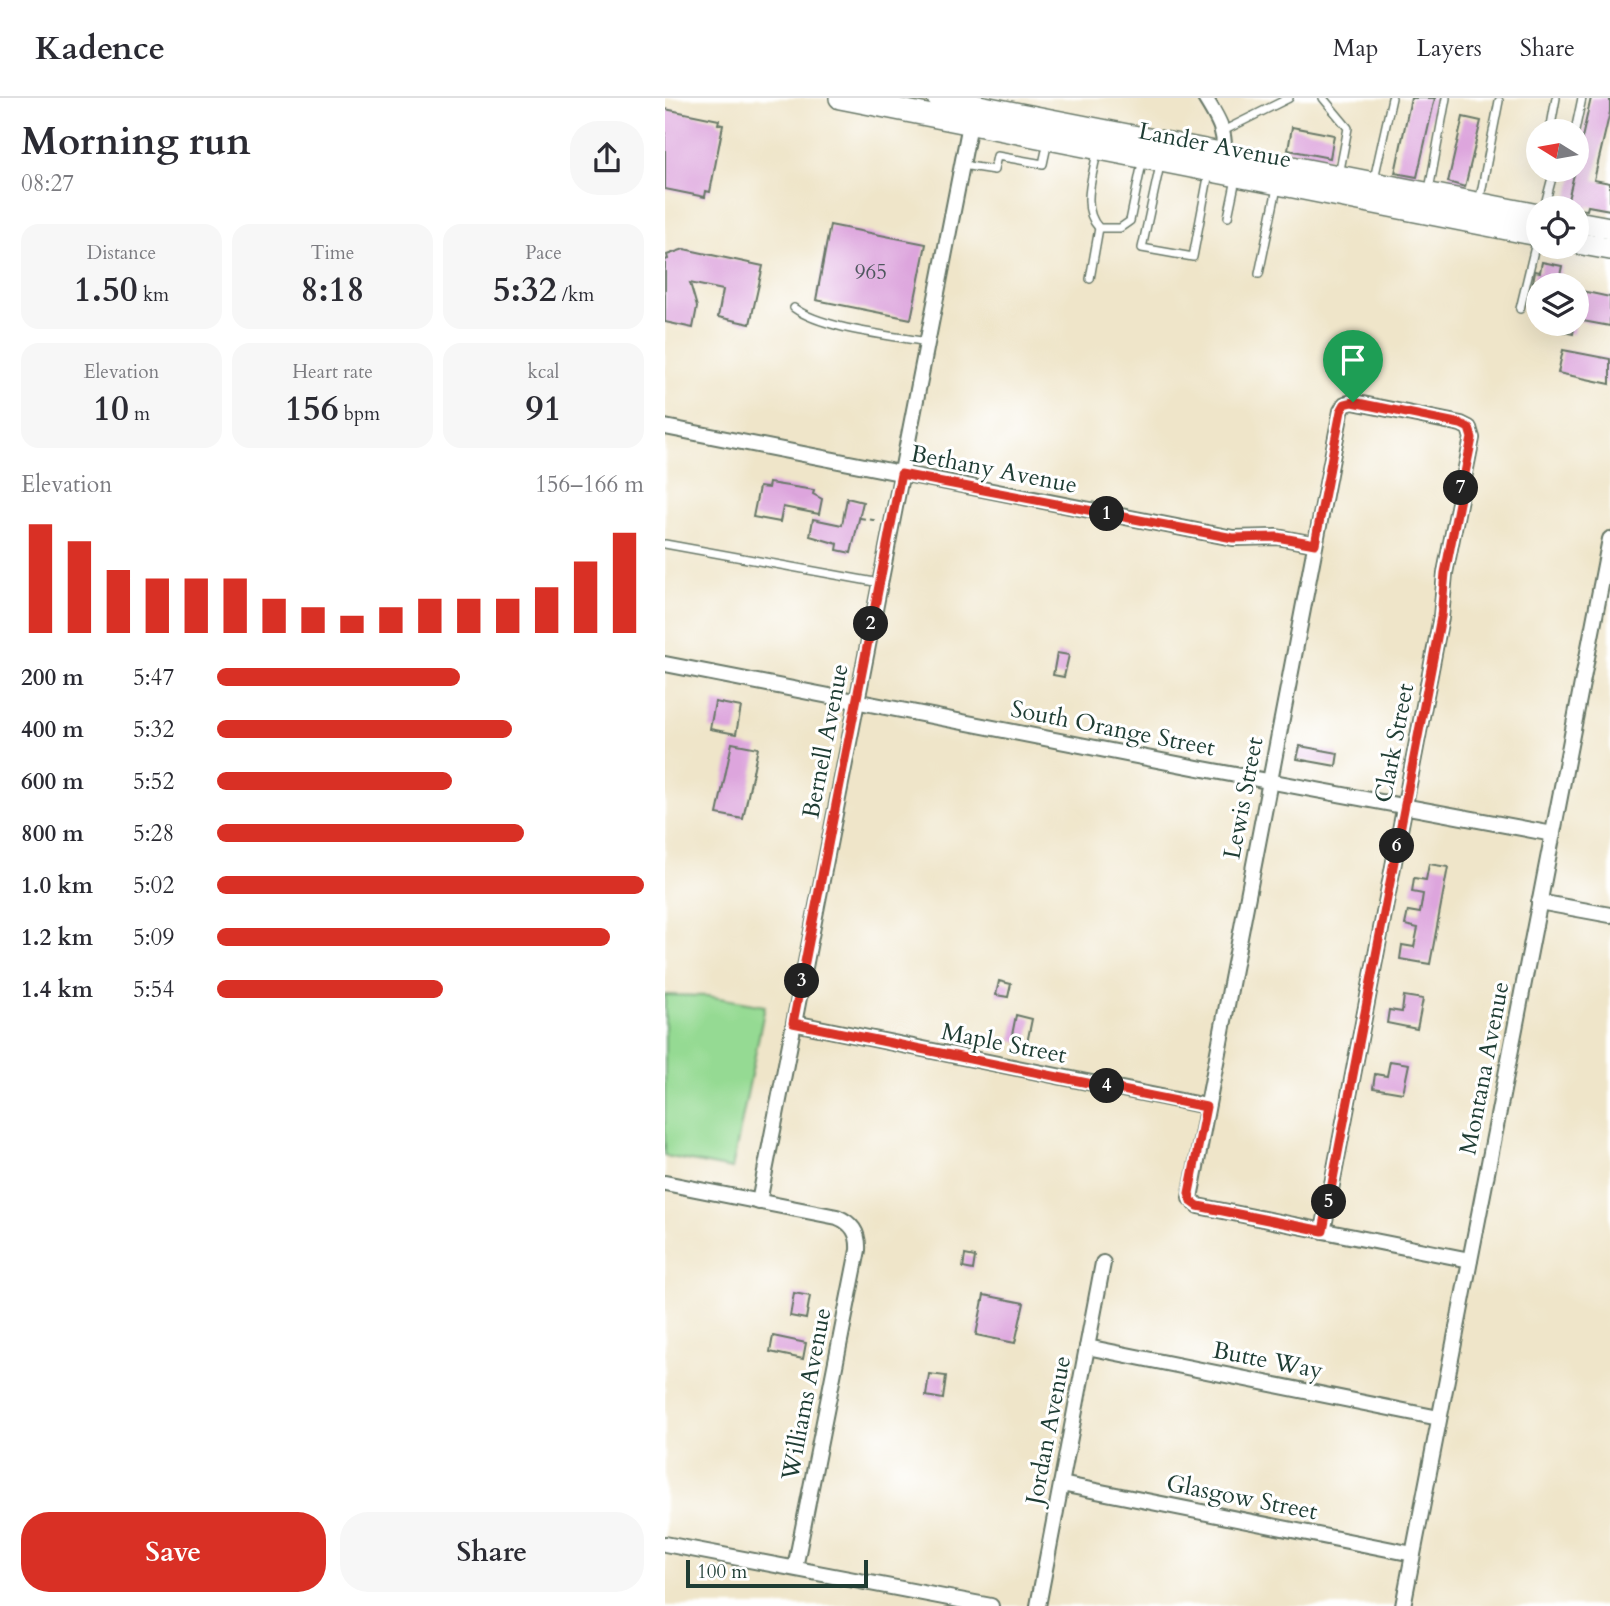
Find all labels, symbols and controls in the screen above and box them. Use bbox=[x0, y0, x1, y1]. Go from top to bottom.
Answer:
text: Kadence bbox=[35, 26, 165, 71]
text: Map bbox=[1333, 32, 1379, 65]
text: Layers bbox=[1417, 32, 1482, 65]
text: Share bbox=[1520, 32, 1575, 65]
street label: Lander Avenue bbox=[1136, 114, 1294, 176]
text: Morning run bbox=[21, 116, 251, 168]
north arrow bbox=[1526, 119, 1589, 182]
map controls bbox=[1526, 119, 1589, 336]
button: share bbox=[570, 121, 644, 195]
text: 08:27 bbox=[21, 168, 74, 199]
button: locate bbox=[1526, 196, 1589, 259]
text: Distance bbox=[87, 240, 156, 266]
text: Time bbox=[311, 240, 354, 266]
text: Pace bbox=[525, 240, 562, 266]
house number: 965 bbox=[855, 258, 887, 287]
text: 1.50 bbox=[74, 266, 138, 314]
text: 8:18 bbox=[301, 266, 364, 314]
text: 5:32 bbox=[493, 266, 557, 314]
button: layers bbox=[1526, 273, 1589, 336]
text: km bbox=[138, 282, 169, 308]
text: /km bbox=[557, 282, 594, 308]
pin bbox=[1323, 330, 1383, 402]
icon: arrive bbox=[1334, 341, 1372, 379]
text: Elevation bbox=[84, 359, 159, 385]
text: Heart rate bbox=[292, 359, 373, 385]
text: kcal bbox=[528, 359, 559, 385]
text: 10 bbox=[93, 385, 129, 433]
text: 156 bbox=[285, 385, 339, 433]
text: 91 bbox=[526, 385, 561, 433]
text: m bbox=[129, 401, 150, 427]
text: bpm bbox=[339, 401, 380, 427]
street label: Bethany Avenue bbox=[908, 437, 1080, 502]
text: Elevation bbox=[21, 469, 112, 500]
text: 156–166 m bbox=[535, 469, 644, 500]
pin: 7 bbox=[1443, 470, 1479, 506]
text: 7 bbox=[1456, 474, 1465, 500]
pin: 1 bbox=[1089, 496, 1125, 532]
text: 1 bbox=[1102, 500, 1111, 526]
pin: 2 bbox=[853, 606, 889, 642]
text: 2 bbox=[866, 610, 875, 636]
street label: Bernell Avenue bbox=[794, 661, 857, 821]
text: 200 m bbox=[21, 662, 84, 693]
text: 5:47 bbox=[133, 662, 174, 693]
street label: Clark Street bbox=[1367, 680, 1422, 805]
street label: South Orange Street bbox=[1008, 693, 1218, 765]
text: 400 m bbox=[21, 714, 84, 745]
text: 5:32 bbox=[133, 714, 174, 745]
street label: Lewis Street bbox=[1215, 734, 1272, 862]
text: 600 m bbox=[21, 766, 84, 797]
text: 5:52 bbox=[133, 766, 174, 797]
text: 800 m bbox=[21, 818, 84, 849]
text: 5:28 bbox=[133, 818, 174, 849]
pin: 6 bbox=[1379, 828, 1415, 864]
text: 6 bbox=[1392, 832, 1401, 858]
text: 1.0 km bbox=[21, 870, 93, 901]
text: 5:02 bbox=[133, 870, 174, 901]
text: 1.2 km bbox=[21, 922, 93, 953]
text: 5:09 bbox=[133, 922, 174, 953]
pin: 3 bbox=[785, 964, 819, 998]
text: 3 bbox=[797, 967, 806, 993]
text: 1.4 km bbox=[21, 974, 93, 1005]
text: 5:54 bbox=[133, 974, 174, 1005]
street label: Montana Avenue bbox=[1452, 979, 1517, 1157]
street label: Maple Street bbox=[938, 1015, 1070, 1072]
pin: 4 bbox=[1089, 1068, 1125, 1104]
text: 4 bbox=[1102, 1072, 1111, 1098]
pin: 5 bbox=[1311, 1184, 1347, 1220]
text: 5 bbox=[1324, 1188, 1333, 1214]
street label: Williams Avenue bbox=[773, 1305, 839, 1484]
street label: Butte Way bbox=[1210, 1334, 1326, 1387]
street label: Jordan Avenue bbox=[1017, 1353, 1079, 1510]
street label: Glasgow Street bbox=[1163, 1467, 1321, 1528]
button: Save bbox=[21, 1512, 326, 1592]
button: Share bbox=[340, 1512, 644, 1592]
scale bar bbox=[686, 1557, 868, 1589]
text: 100 m bbox=[697, 1559, 747, 1585]

